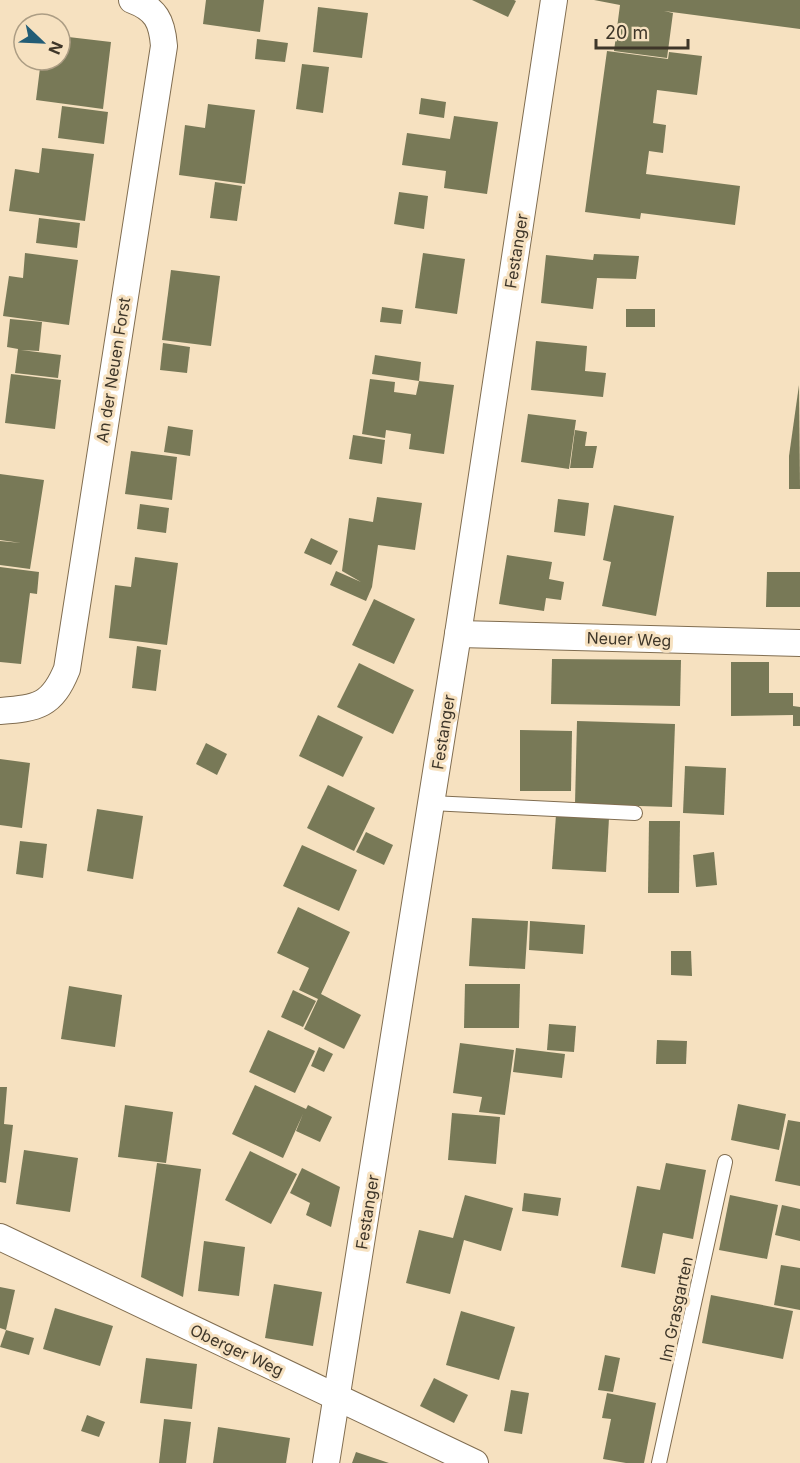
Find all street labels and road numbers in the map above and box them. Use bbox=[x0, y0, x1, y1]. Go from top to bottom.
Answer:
street label: Festanger bbox=[500, 212, 532, 290]
street label: An der Neuen Forst bbox=[92, 296, 134, 444]
street label: Neuer Weg bbox=[586, 628, 672, 650]
street label: Festanger bbox=[427, 693, 459, 771]
street label: Festanger bbox=[351, 1173, 383, 1251]
street label: Im Grasgarten bbox=[655, 1255, 697, 1363]
street label: Oberger Weg bbox=[187, 1320, 287, 1380]

